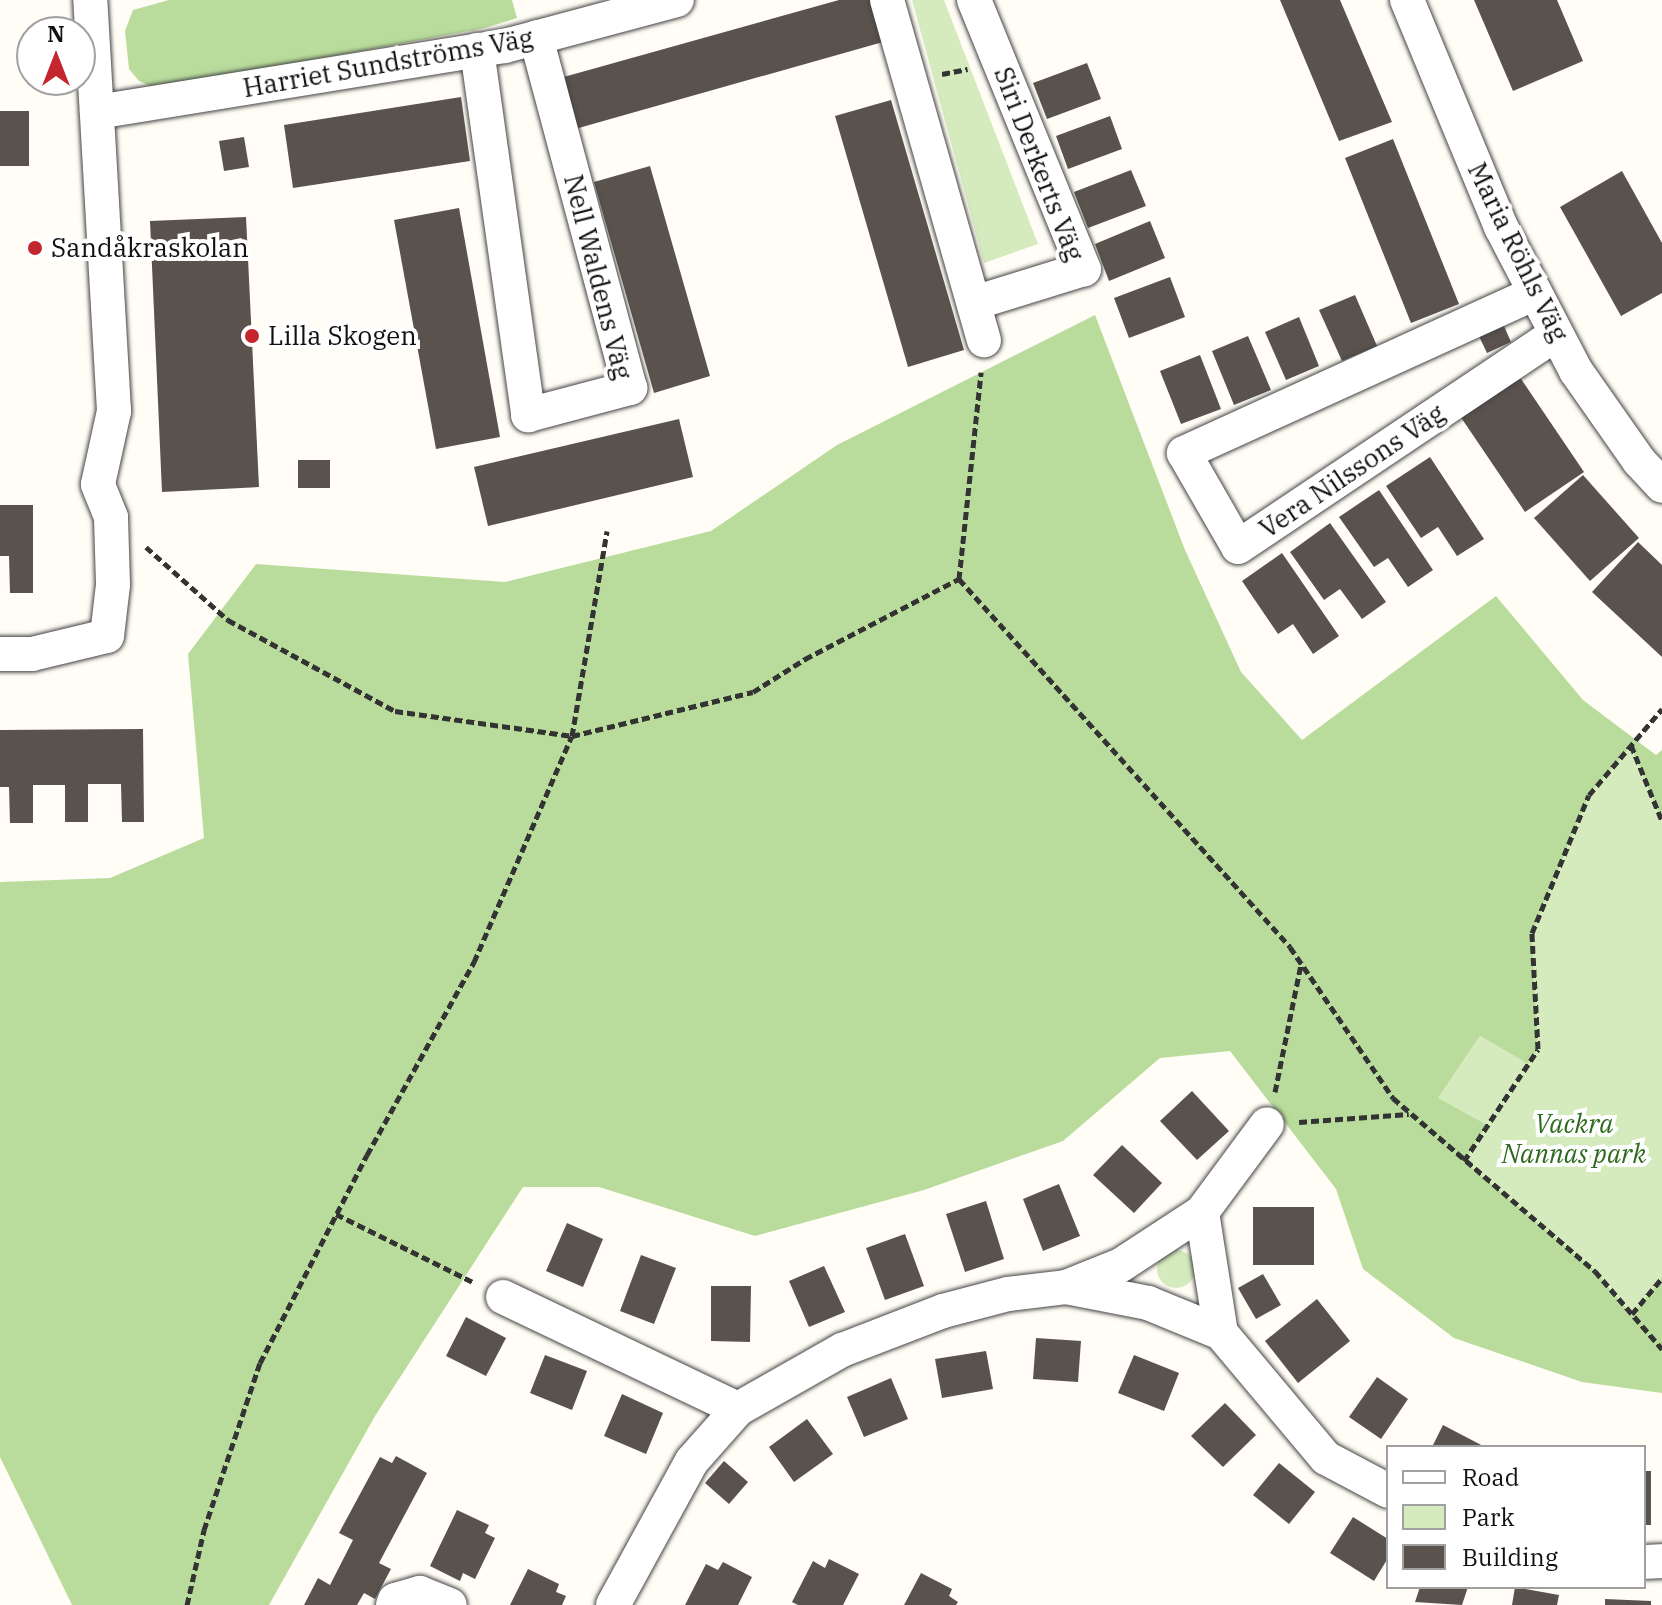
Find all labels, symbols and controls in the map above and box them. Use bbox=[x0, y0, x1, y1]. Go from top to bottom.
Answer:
north arrow bbox=[16, 16, 96, 96]
text: N bbox=[47, 19, 65, 48]
street label: Harriet Sundströms Väg bbox=[241, 22, 535, 104]
street label: Siri Derkerts Väg bbox=[988, 63, 1090, 265]
street label: Maria Röhls Väg bbox=[1461, 157, 1575, 347]
street label: Nell Waldens Väg bbox=[557, 171, 639, 383]
place label: Sandåkraskolan bbox=[51, 232, 249, 264]
marker: Sandåkraskolan bbox=[26, 239, 44, 257]
place label: Lilla Skogen bbox=[268, 320, 417, 352]
marker: Lilla Skogen bbox=[243, 327, 261, 345]
street label: Vera Nilssons Väg bbox=[1253, 397, 1451, 545]
park label: Vackra Nannas park bbox=[1502, 1108, 1646, 1170]
legend bbox=[1386, 1445, 1646, 1589]
text: Road bbox=[1462, 1461, 1519, 1493]
text: Park bbox=[1462, 1501, 1514, 1533]
text: Building bbox=[1462, 1541, 1558, 1573]

